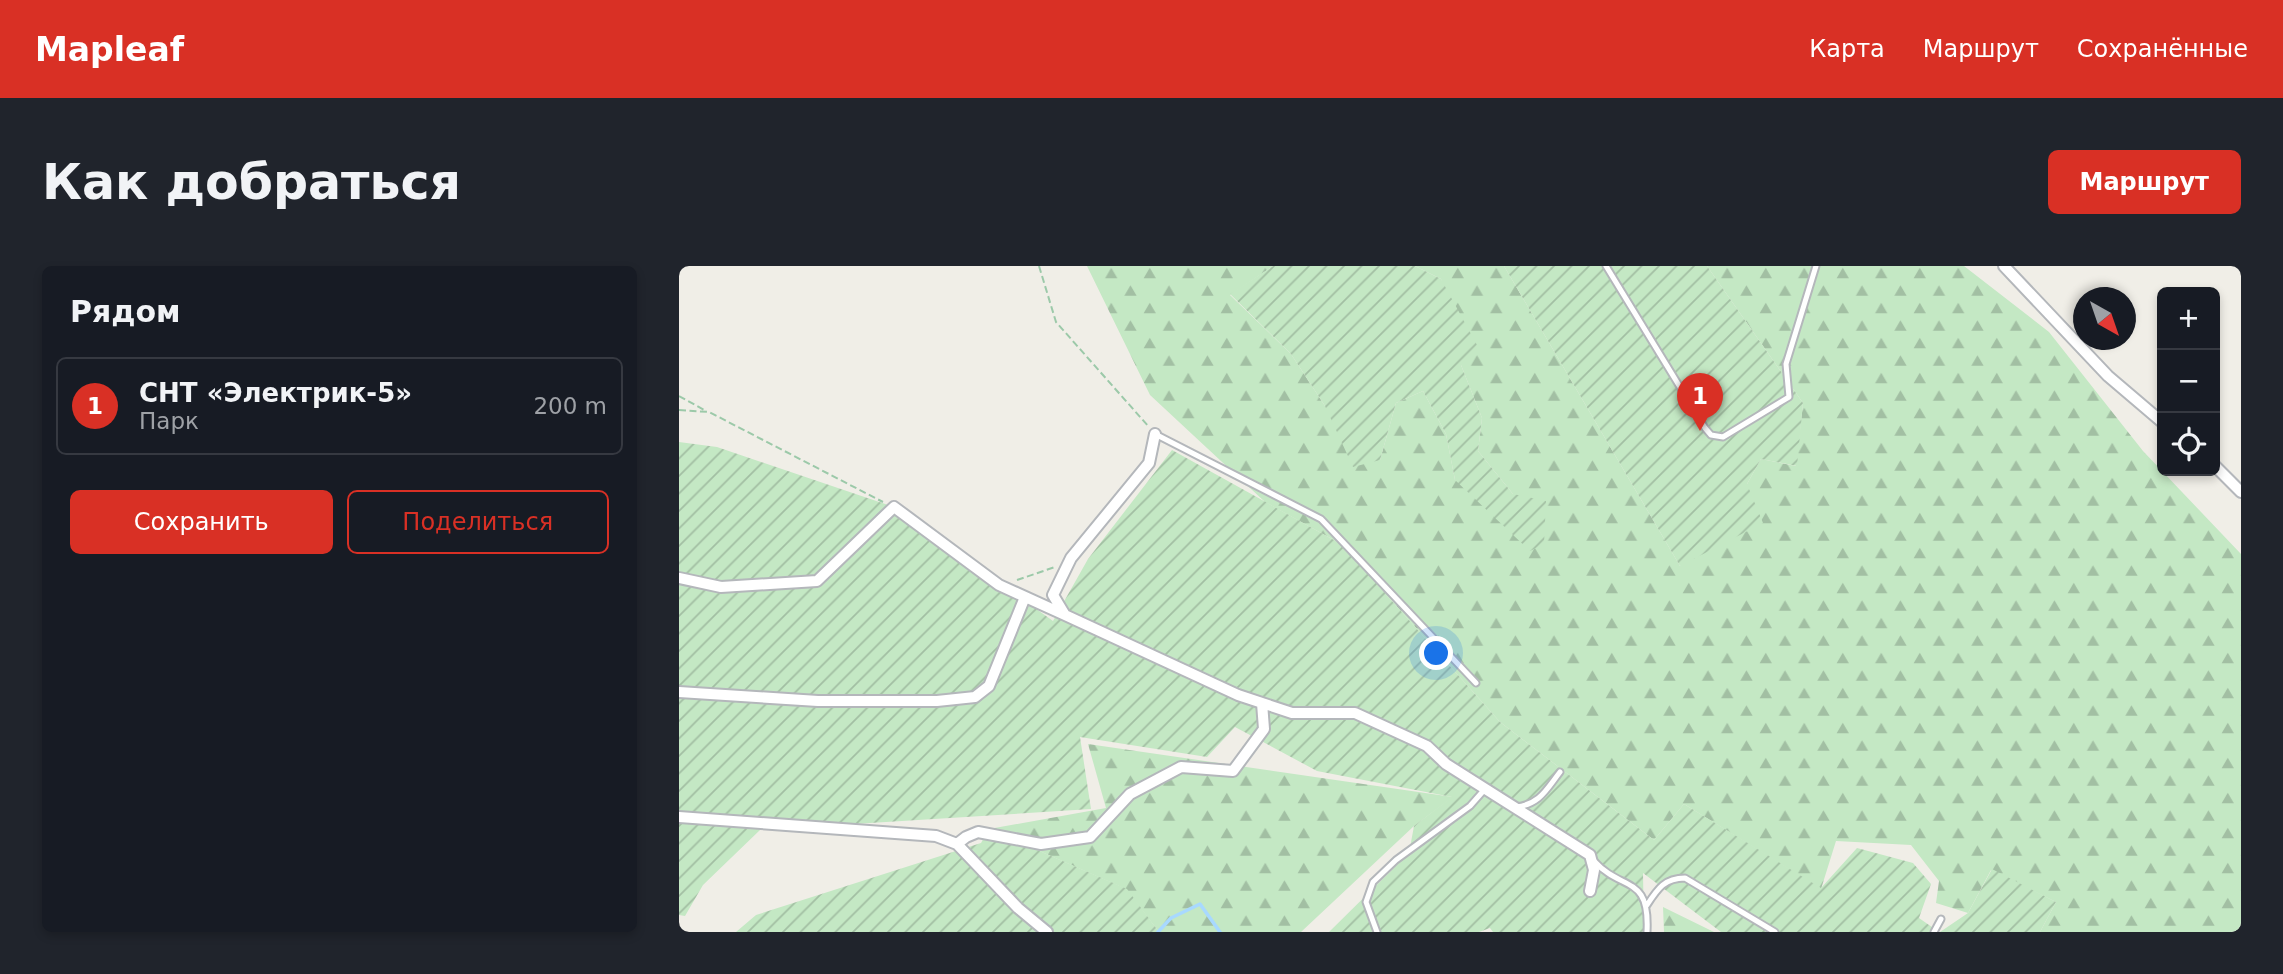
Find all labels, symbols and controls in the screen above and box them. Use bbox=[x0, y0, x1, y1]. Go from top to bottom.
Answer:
text: Mapleaf bbox=[35, 30, 184, 69]
text: Карта bbox=[1809, 35, 1885, 63]
text: Маршрут bbox=[1923, 35, 2039, 63]
text: Сохранённые bbox=[2077, 35, 2248, 63]
button: Маршрут bbox=[2048, 150, 2241, 214]
text: Как добраться bbox=[42, 154, 461, 211]
north arrow bbox=[2073, 287, 2136, 350]
map controls bbox=[2157, 287, 2220, 476]
button: + bbox=[2157, 287, 2220, 350]
text: Рядом bbox=[70, 294, 181, 329]
button: − bbox=[2157, 350, 2220, 413]
pin: 1 bbox=[1677, 373, 1723, 431]
text: СНТ «Электрик-5» bbox=[139, 378, 412, 408]
text: 1 bbox=[87, 393, 103, 419]
text: 200 m bbox=[533, 393, 607, 419]
text: Парк bbox=[139, 408, 199, 434]
button: locate bbox=[2157, 413, 2220, 476]
button: Сохранить bbox=[70, 490, 333, 554]
button: Поделиться bbox=[347, 490, 609, 554]
your location bbox=[1419, 636, 1453, 670]

